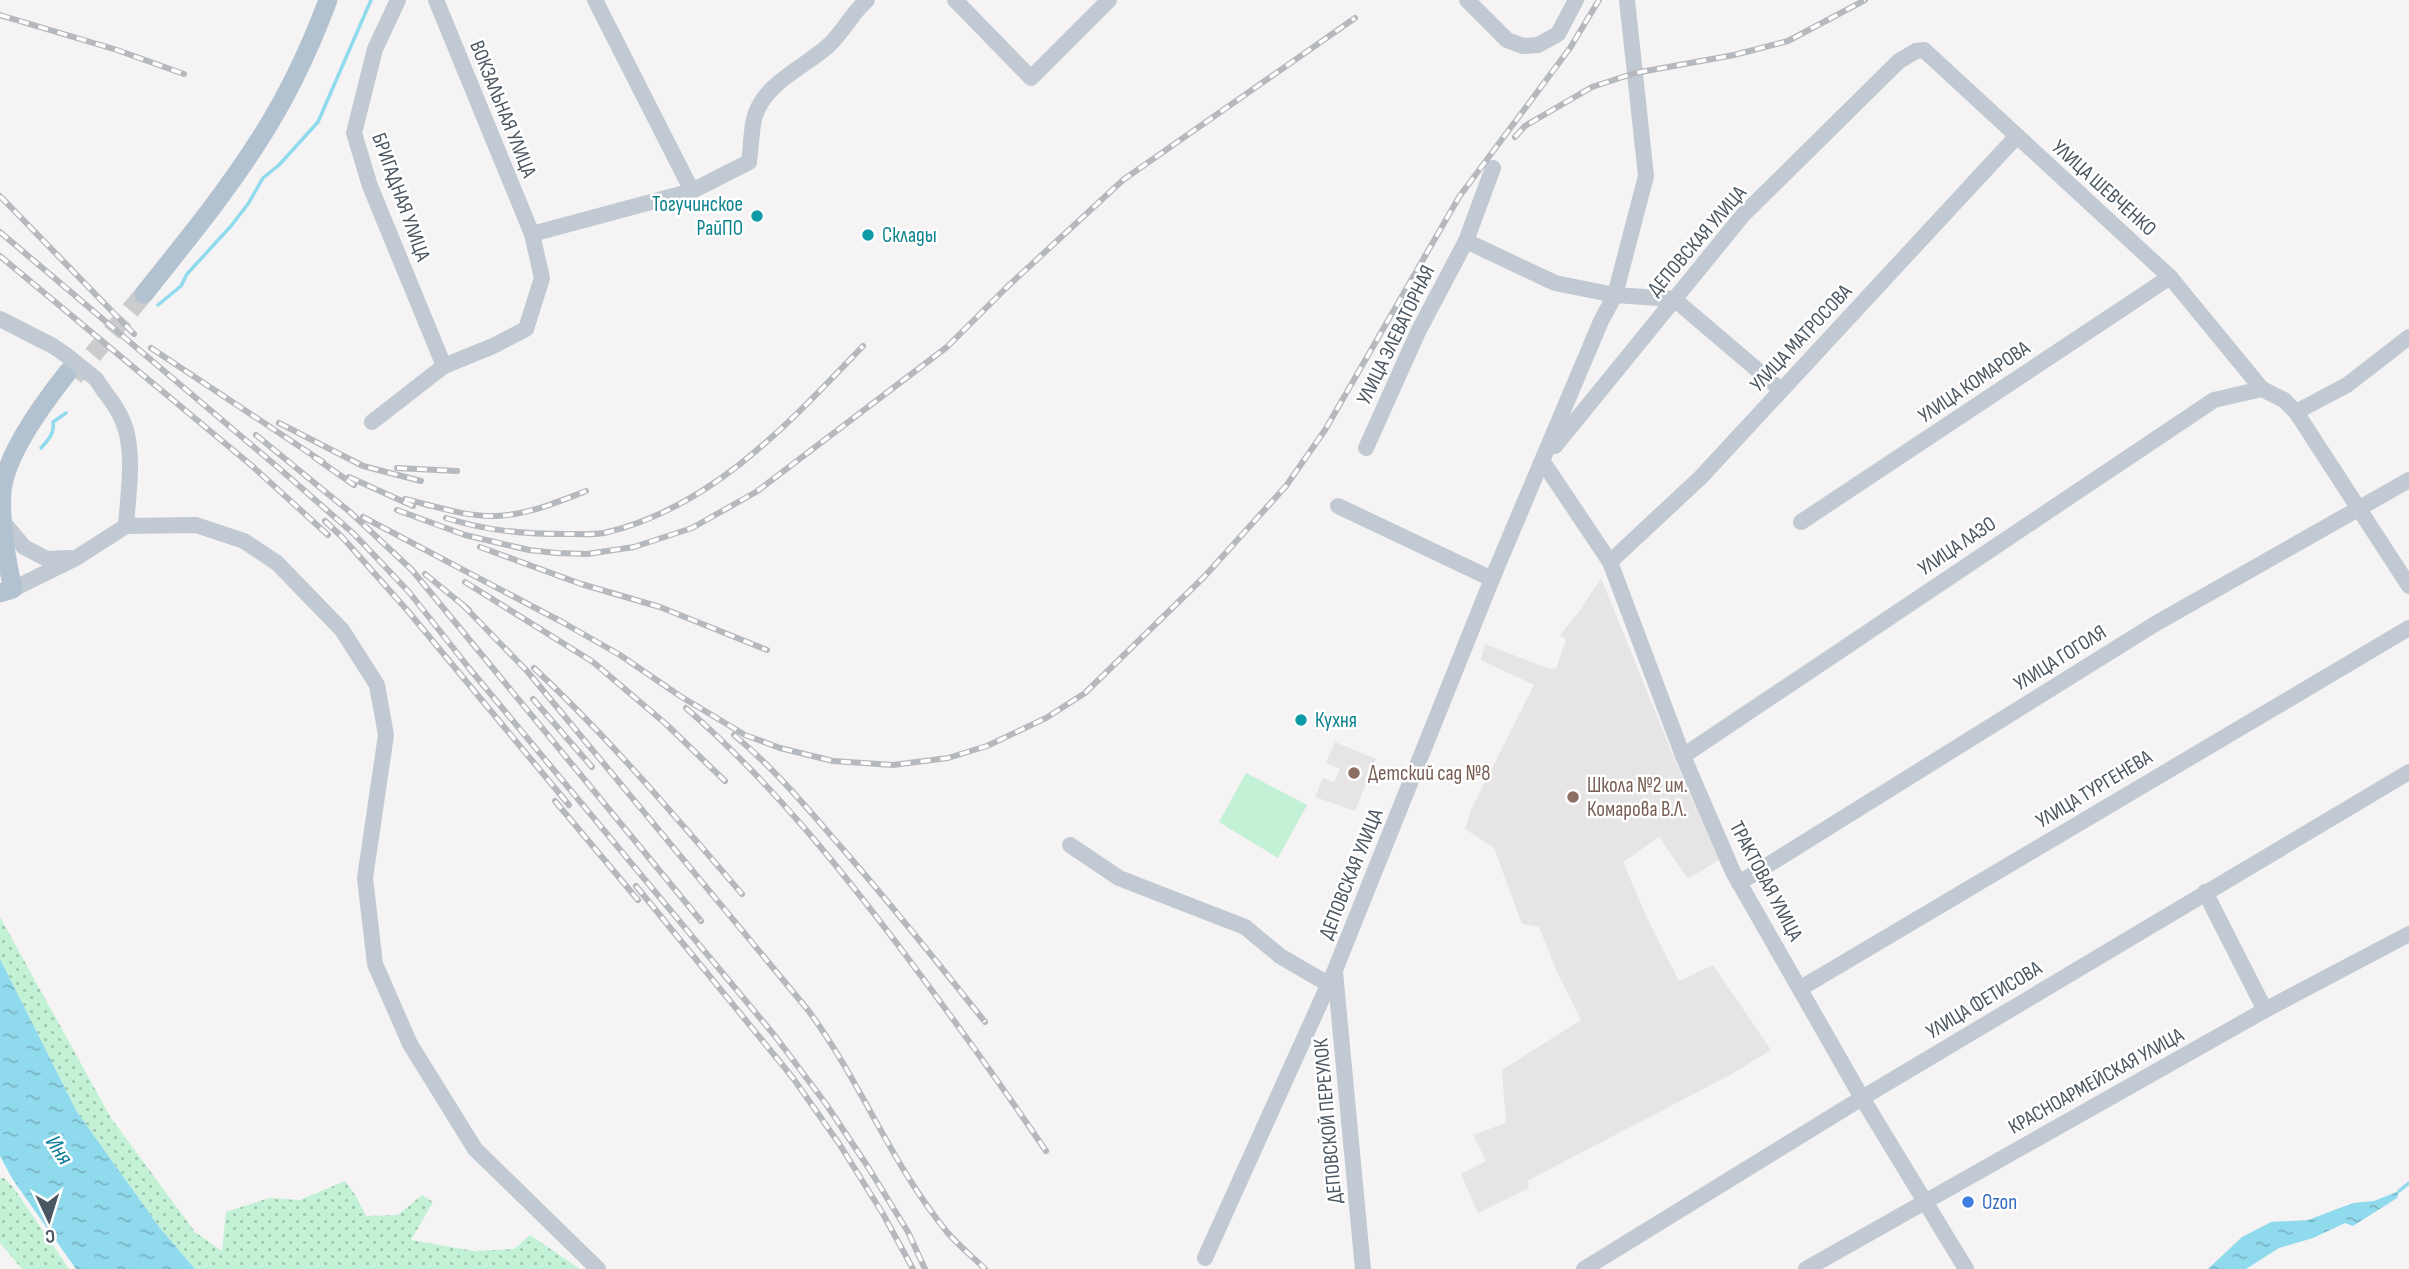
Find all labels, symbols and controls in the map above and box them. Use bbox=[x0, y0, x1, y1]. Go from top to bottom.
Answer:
street label: ВОКЗАЛЬНАЯ УЛИЦА bbox=[464, 37, 542, 182]
street label: БРИГАДНАЯ УЛИЦА bbox=[366, 129, 436, 266]
street label: УЛИЦА ШЕВЧЕНКО bbox=[2047, 135, 2161, 241]
street label: ДЕПОВСКАЯ УЛИЦА bbox=[1642, 180, 1752, 301]
place label: Тогучинское РайПО bbox=[652, 192, 743, 241]
marker: Тогучинское РайПО bbox=[749, 208, 765, 224]
place label: Склады bbox=[882, 223, 937, 248]
marker: Склады bbox=[860, 227, 876, 243]
street label: УЛИЦА ЭЛЕВАТОРНАЯ bbox=[1351, 261, 1441, 409]
street label: УЛИЦА МАТРОСОВА bbox=[1745, 278, 1858, 397]
street label: УЛИЦА КОМАРОВА bbox=[1914, 335, 2035, 428]
street label: УЛИЦА ЛАЗО bbox=[1913, 511, 2001, 581]
street label: УЛИЦА ГОГОЛЯ bbox=[2009, 620, 2111, 696]
place label: Кухня bbox=[1315, 708, 1357, 733]
marker: Кухня bbox=[1293, 712, 1309, 728]
street label: УЛИЦА ТУРГЕНЕВА bbox=[2032, 744, 2157, 833]
place label: Детский сад №8 bbox=[1368, 761, 1490, 786]
marker: Детский сад №8 bbox=[1346, 765, 1362, 781]
place label: Школа №2 им. Комарова В.Л. bbox=[1587, 773, 1688, 822]
marker: Школа №2 им. Комарова В.Л. bbox=[1565, 789, 1581, 805]
street label: ДЕПОВСКАЯ УЛИЦА bbox=[1314, 804, 1389, 943]
street label: ТРАКТОВАЯ УЛИЦА bbox=[1724, 817, 1809, 946]
street label: УЛИЦА ФЕТИСОВА bbox=[1922, 955, 2047, 1044]
street label: КРАСНОАРМЕЙСКАЯ УЛИЦА bbox=[2004, 1022, 2189, 1140]
street label: ДЕПОВСКОЙ ПЕРЕУЛОК bbox=[1308, 1037, 1348, 1205]
water label: Иня bbox=[39, 1130, 79, 1170]
north arrow bbox=[14, 1185, 84, 1255]
place label: Ozon bbox=[1982, 1190, 2017, 1215]
marker: Ozon bbox=[1960, 1194, 1976, 1210]
text: С bbox=[44, 1224, 56, 1247]

